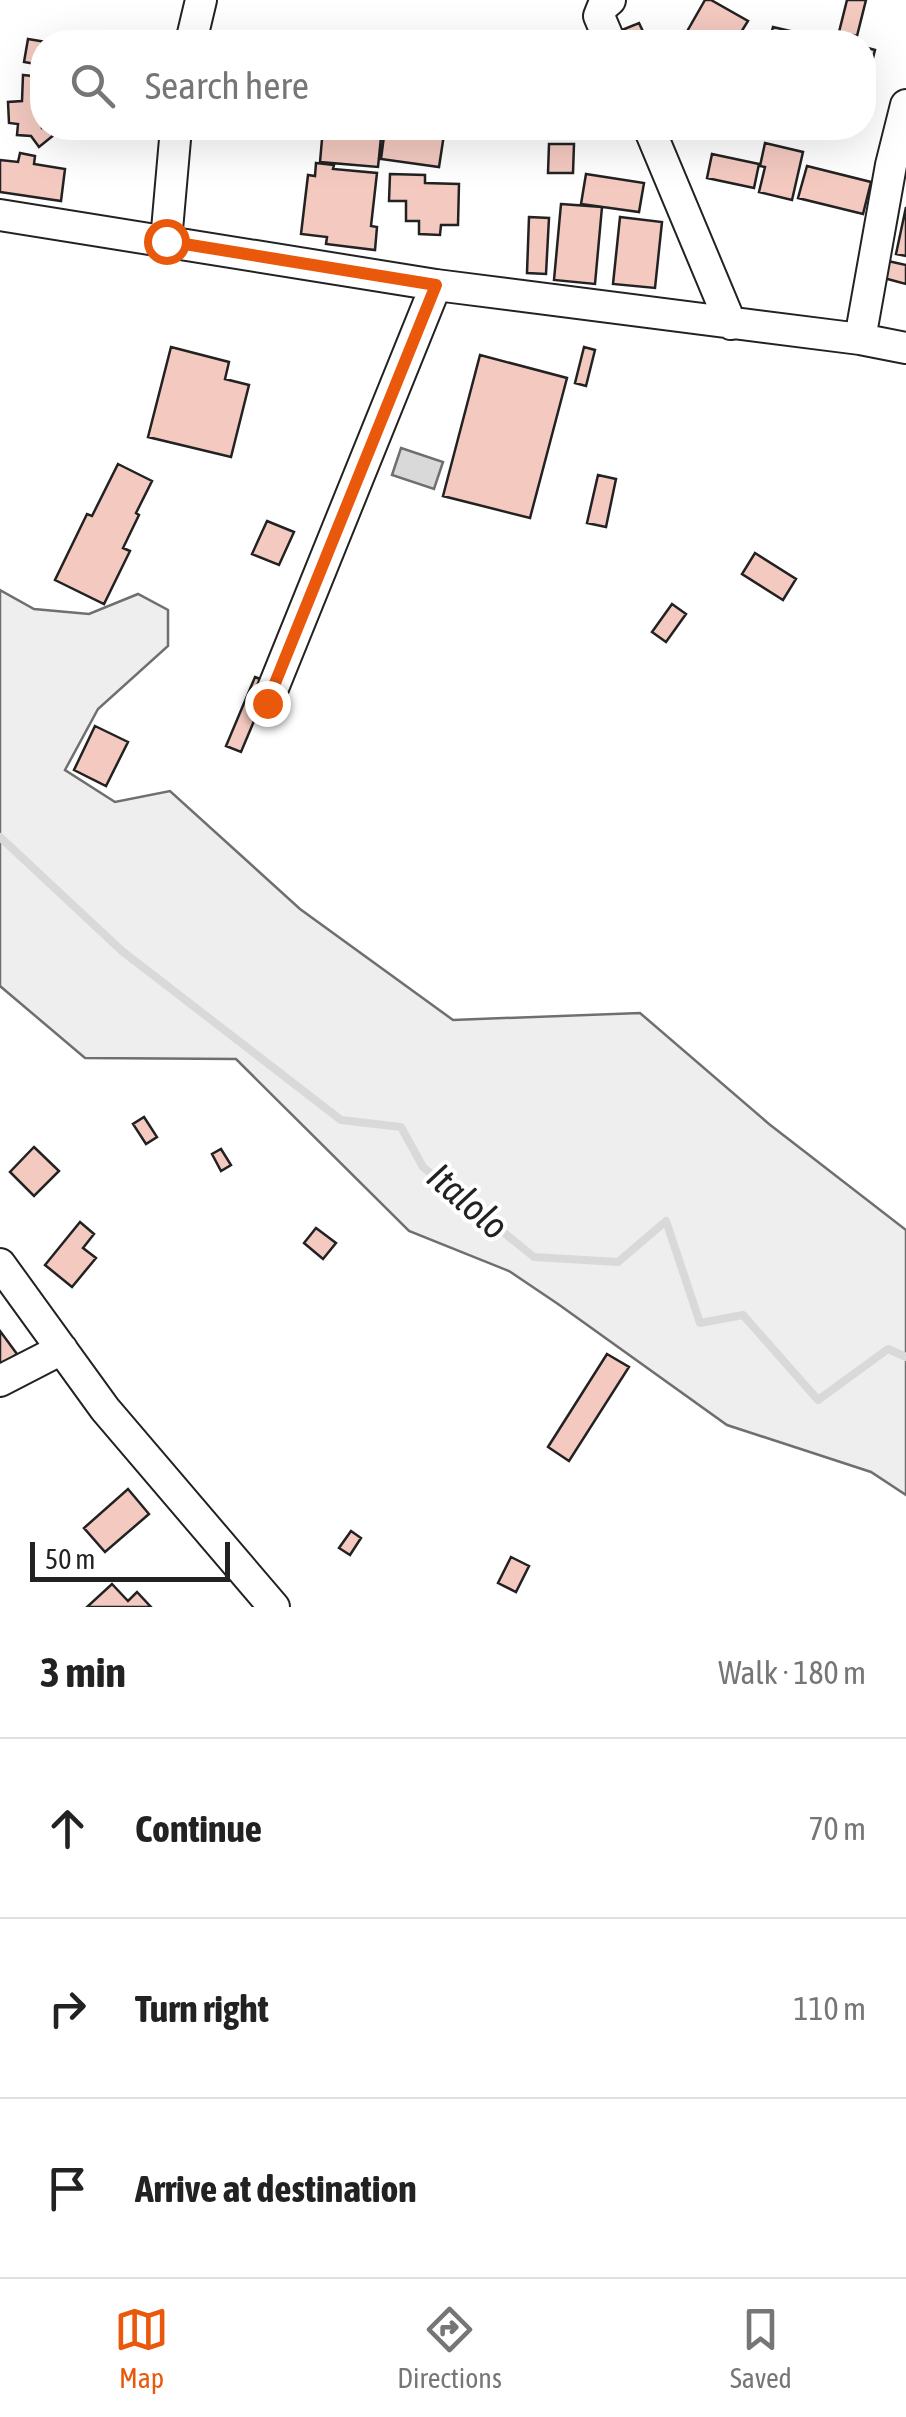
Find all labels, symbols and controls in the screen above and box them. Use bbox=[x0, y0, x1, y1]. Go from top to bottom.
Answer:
search box bbox=[30, 30, 876, 140]
icon: search bbox=[65, 58, 120, 113]
text: Search here bbox=[145, 64, 309, 107]
route start bbox=[144, 219, 190, 265]
route end bbox=[245, 681, 291, 727]
water label: Italolo bbox=[419, 1154, 517, 1248]
scale bar bbox=[30, 1537, 230, 1582]
text: 50 m bbox=[45, 1543, 95, 1575]
text: 3 min bbox=[40, 1648, 126, 1696]
text: Walk · 180 m bbox=[718, 1654, 866, 1691]
icon: ahead bbox=[40, 1801, 95, 1856]
text: Continue bbox=[135, 1807, 262, 1850]
text: 70 m bbox=[808, 1810, 866, 1847]
icon: right bbox=[40, 1981, 95, 2036]
text: Turn right bbox=[135, 1987, 269, 2030]
text: 110 m bbox=[793, 1990, 866, 2027]
icon: arrive bbox=[40, 2161, 95, 2216]
text: Arrive at destination bbox=[135, 2167, 417, 2210]
tab: Map bbox=[114, 2302, 169, 2394]
tab: Directions bbox=[397, 2302, 502, 2394]
tab: Saved bbox=[730, 2302, 792, 2394]

